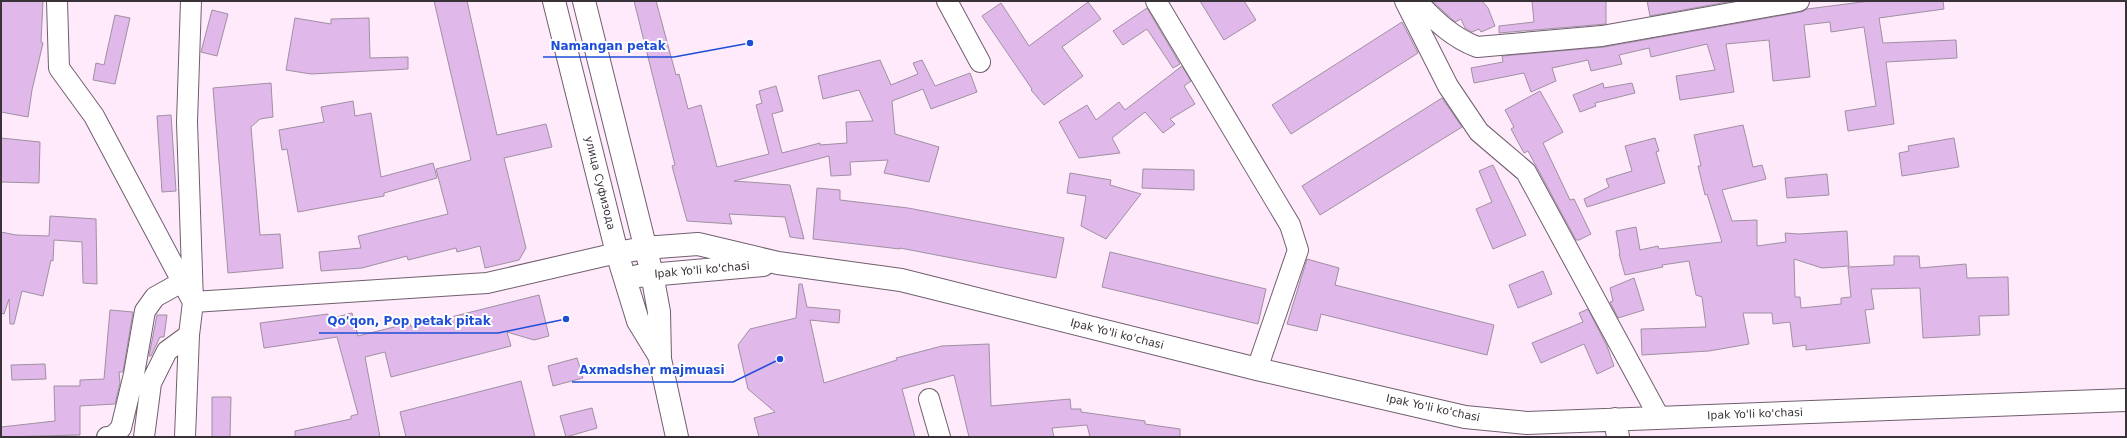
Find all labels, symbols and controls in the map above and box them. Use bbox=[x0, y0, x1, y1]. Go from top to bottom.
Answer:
callout: Namangan petak bbox=[543, 33, 674, 57]
text: Namangan petak bbox=[550, 39, 667, 53]
street label: улица Суфизода bbox=[582, 135, 618, 231]
street label: Ipak Yo'li ko'chasi bbox=[654, 259, 750, 281]
callout: Qo'qon, Pop petak pitak bbox=[319, 309, 498, 333]
text: Qo'qon, Pop petak pitak bbox=[327, 314, 492, 328]
street label: Ipak Yo'li ko'chasi bbox=[1069, 316, 1165, 352]
callout: Axmadsher majmuasi bbox=[572, 358, 733, 382]
text: Axmadsher majmuasi bbox=[579, 363, 725, 377]
street label: Ipak Yo'li ko'chasi bbox=[1385, 392, 1481, 424]
street label: Ipak Yo'li ko'chasi bbox=[1707, 406, 1803, 422]

